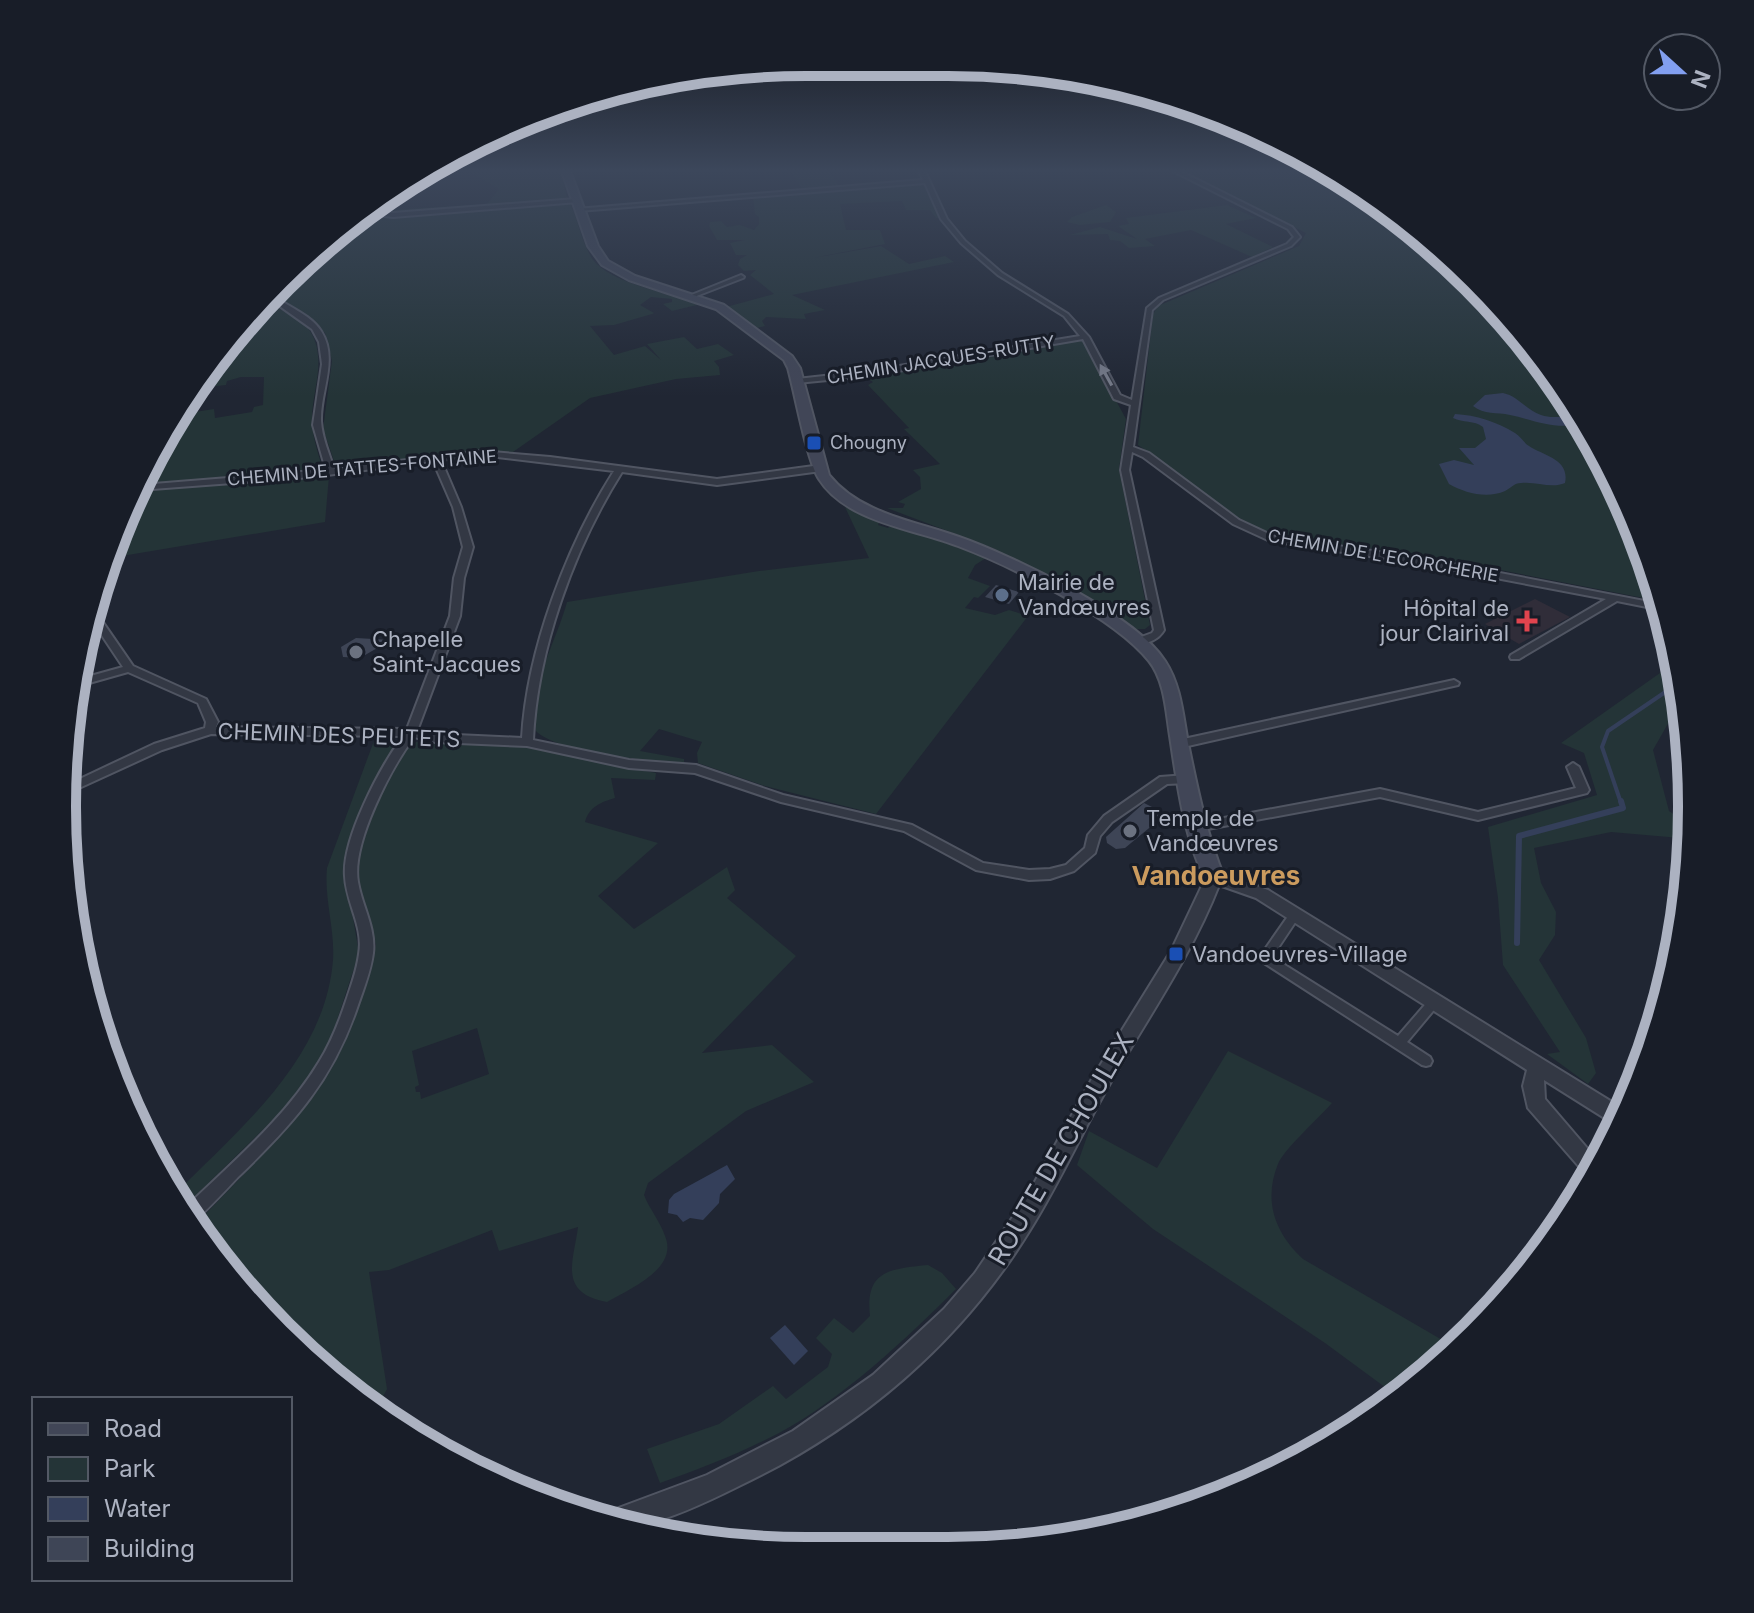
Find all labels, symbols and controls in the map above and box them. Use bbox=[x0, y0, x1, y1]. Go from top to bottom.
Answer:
north arrow bbox=[1642, 32, 1722, 112]
text: N bbox=[1686, 67, 1716, 92]
street label: CHEMIN JACQUES-RUTTY bbox=[825, 331, 1056, 388]
one-way arrow bbox=[1099, 364, 1113, 387]
place label: Chougny bbox=[830, 432, 907, 453]
marker: Chougny bbox=[805, 434, 823, 452]
street label: CHEMIN DE TATTES-FONTAINE bbox=[226, 445, 498, 490]
street label: CHEMIN DE L'ECORCHERIE bbox=[1266, 525, 1500, 586]
place label: Mairie de Vandœuvres bbox=[1018, 569, 1151, 620]
marker: Mairie de Vandœuvres bbox=[993, 586, 1011, 604]
place label: Hôpital de jour Clairival bbox=[1379, 595, 1509, 646]
marker: Hôpital de jour Clairival bbox=[1516, 610, 1538, 632]
place label: Chapelle Saint-Jacques bbox=[372, 626, 521, 677]
marker: Chapelle Saint-Jacques bbox=[347, 643, 365, 661]
street label: CHEMIN DES PEUTETS bbox=[217, 718, 461, 752]
place label: Temple de Vandœuvres bbox=[1146, 805, 1279, 856]
marker: Temple de Vandœuvres bbox=[1121, 822, 1139, 840]
district label: Vandoeuvres bbox=[1132, 860, 1300, 891]
place label: Vandoeuvres-Village bbox=[1192, 941, 1407, 967]
marker: Vandoeuvres-Village bbox=[1167, 945, 1185, 963]
street label: ROUTE DE CHOULEX bbox=[981, 1027, 1140, 1270]
legend bbox=[32, 1397, 292, 1581]
text: Road bbox=[104, 1414, 162, 1443]
text: Park bbox=[104, 1454, 155, 1483]
text: Water bbox=[104, 1494, 171, 1523]
text: Building bbox=[104, 1534, 195, 1563]

